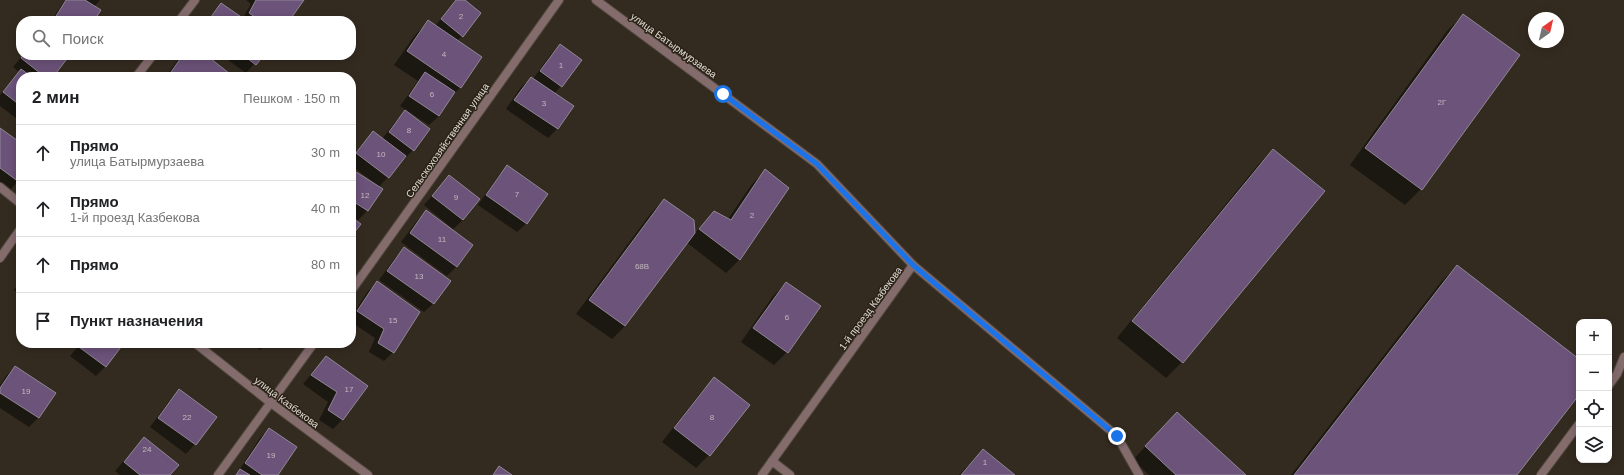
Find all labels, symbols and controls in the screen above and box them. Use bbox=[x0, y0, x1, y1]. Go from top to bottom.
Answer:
street label: улица Батырмурзаева bbox=[629, 11, 719, 80]
house number: 2 bbox=[459, 12, 464, 21]
north arrow bbox=[1528, 12, 1564, 48]
search box bbox=[16, 16, 356, 60]
icon: search bbox=[30, 27, 52, 49]
text: Поиск bbox=[62, 30, 104, 47]
house number: 4 bbox=[442, 50, 447, 59]
house number: 1 bbox=[559, 61, 564, 70]
street label: Сельскохозяйственная улица bbox=[404, 81, 491, 200]
route start bbox=[714, 85, 732, 103]
text: 2 мин bbox=[32, 88, 79, 107]
house number: 6 bbox=[430, 90, 435, 99]
text: Пешком · 150 m bbox=[243, 91, 340, 106]
house number: 2Г bbox=[1438, 98, 1447, 107]
house number: 3 bbox=[542, 99, 547, 108]
house number: 8 bbox=[407, 126, 412, 135]
text: Прямо bbox=[70, 137, 119, 154]
icon: ahead bbox=[32, 142, 54, 164]
text: 30 m bbox=[311, 145, 340, 160]
house number: 10 bbox=[377, 150, 386, 159]
text: улица Батырмурзаева bbox=[70, 154, 204, 169]
house number: 7 bbox=[515, 190, 520, 199]
house number: 12 bbox=[361, 191, 370, 200]
text: Прямо bbox=[70, 193, 119, 210]
house number: 9 bbox=[454, 193, 459, 202]
icon: ahead bbox=[32, 198, 54, 220]
text: 40 m bbox=[311, 201, 340, 216]
text: 1-й проезд Казбекова bbox=[70, 210, 200, 225]
house number: 2 bbox=[750, 211, 755, 220]
house number: 11 bbox=[438, 235, 447, 244]
icon: ahead bbox=[32, 254, 54, 276]
text: Прямо bbox=[70, 256, 119, 273]
text: 80 m bbox=[311, 257, 340, 272]
house number: 68В bbox=[635, 262, 649, 271]
street label: 1-й проезд Казбекова bbox=[837, 264, 904, 352]
house number: 13 bbox=[415, 272, 424, 281]
icon: arrive bbox=[32, 310, 54, 332]
text: Пункт назначения bbox=[70, 312, 203, 329]
house number: 6 bbox=[785, 313, 790, 322]
house number: 15 bbox=[389, 316, 398, 325]
map controls bbox=[1576, 319, 1612, 463]
button: + bbox=[1576, 319, 1612, 355]
button: − bbox=[1576, 355, 1612, 391]
street label: улица Казбекова bbox=[252, 375, 322, 431]
house number: 17 bbox=[345, 385, 354, 394]
house number: 19 bbox=[22, 387, 31, 396]
button: locate bbox=[1576, 391, 1612, 427]
house number: 22 bbox=[183, 413, 192, 422]
house number: 8 bbox=[710, 413, 715, 422]
route end bbox=[1108, 427, 1126, 445]
button: layers bbox=[1576, 427, 1612, 463]
house number: 24 bbox=[143, 445, 152, 454]
house number: 19 bbox=[267, 451, 276, 460]
house number: 1 bbox=[983, 458, 988, 467]

